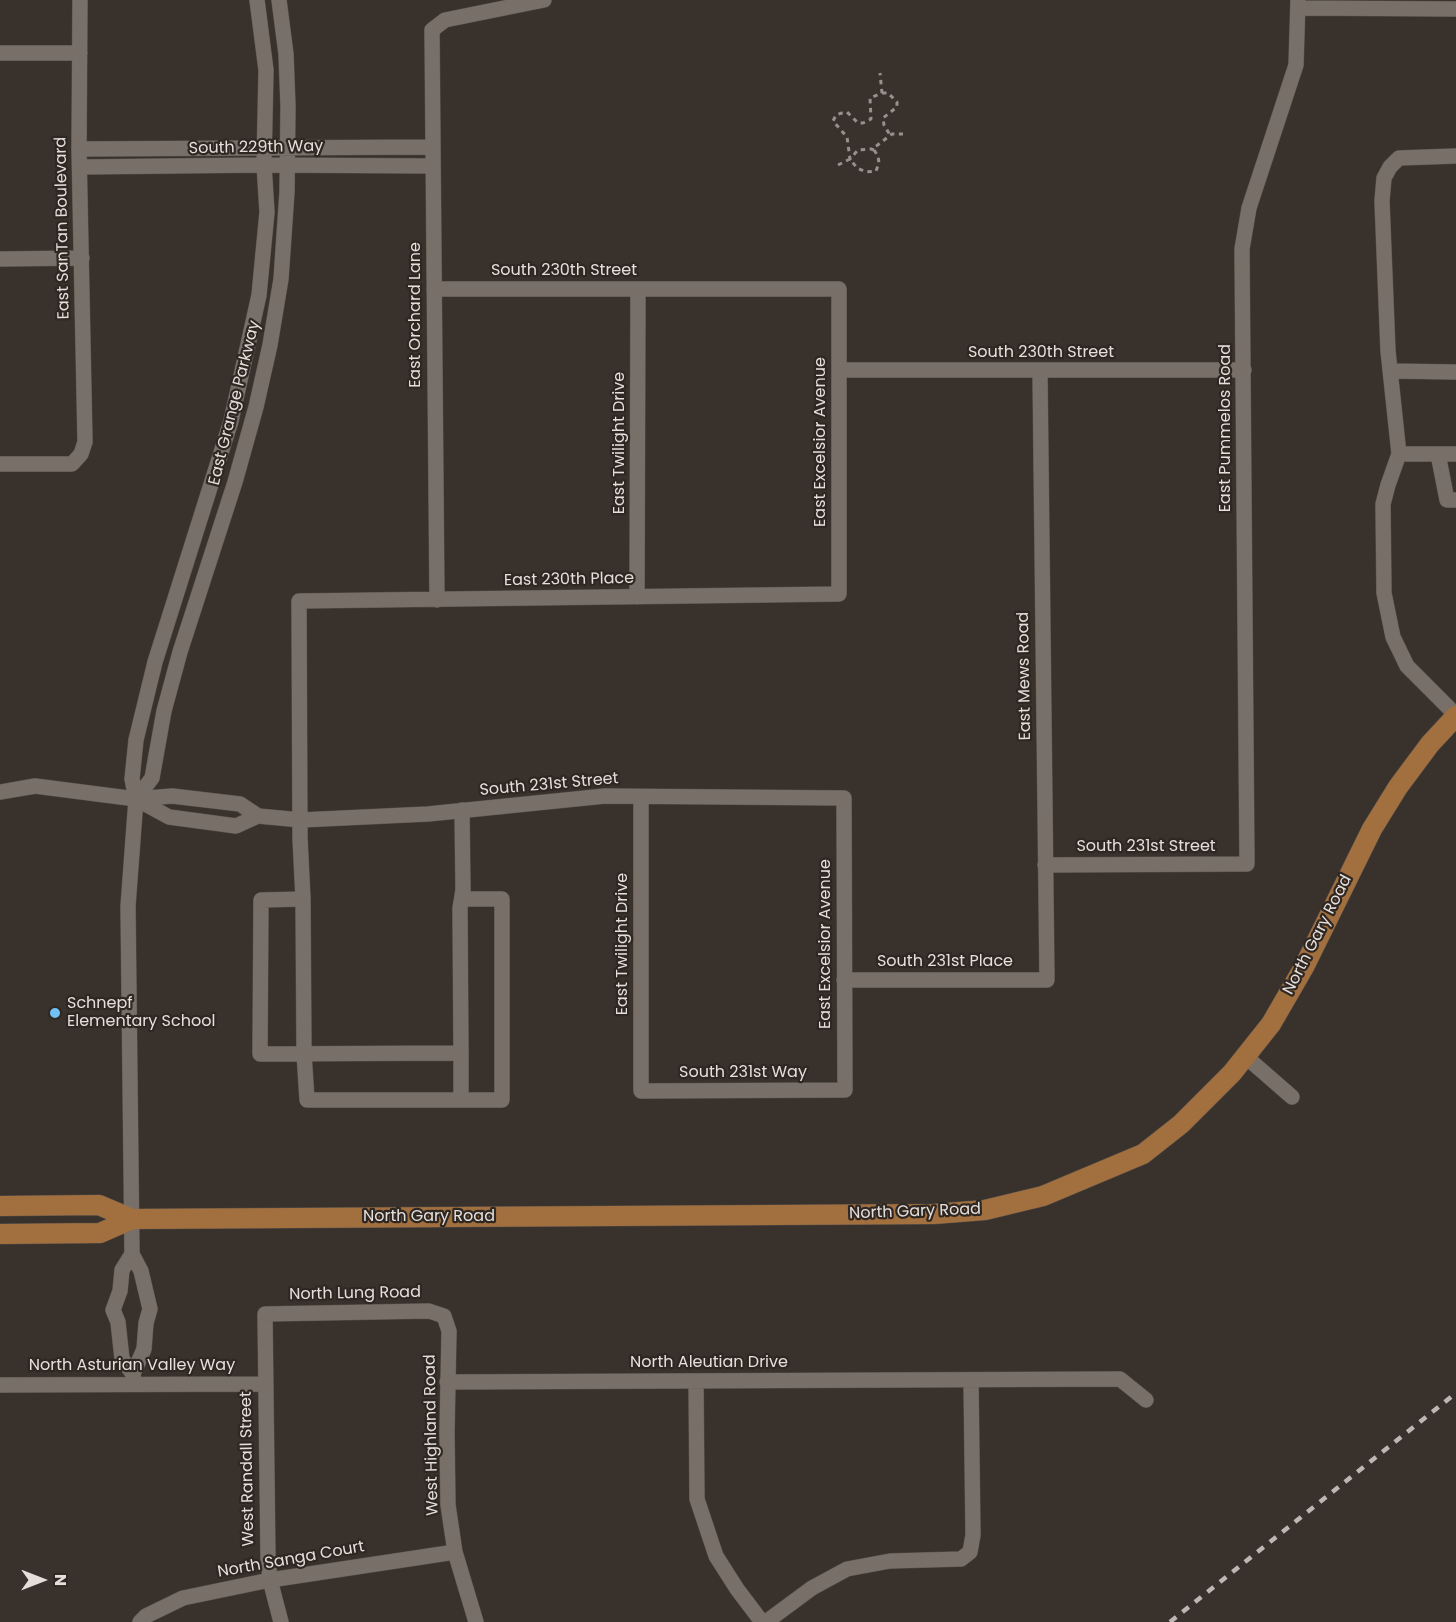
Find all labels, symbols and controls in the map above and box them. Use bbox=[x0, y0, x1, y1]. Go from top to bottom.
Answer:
street label: East SanTan Boulevard bbox=[52, 137, 74, 319]
street label: South 229th Way bbox=[189, 137, 323, 159]
street label: East Orchard Lane bbox=[406, 242, 426, 388]
street label: South 230th Street bbox=[491, 261, 637, 281]
street label: East Grange Parkway bbox=[205, 319, 265, 487]
street label: South 230th Street bbox=[968, 343, 1114, 363]
street label: East Pummelos Road bbox=[1216, 344, 1236, 512]
street label: East Excelsior Avenue bbox=[811, 357, 831, 527]
street label: East Twilight Drive bbox=[610, 372, 630, 514]
street label: East 230th Place bbox=[504, 569, 634, 591]
street label: East Mews Road bbox=[1014, 612, 1036, 740]
street label: South 231st Street bbox=[479, 769, 619, 801]
street label: South 231st Street bbox=[1076, 837, 1216, 857]
street label: East Excelsior Avenue bbox=[816, 859, 836, 1029]
street label: North Gary Road bbox=[1280, 872, 1356, 998]
street label: East Twilight Drive bbox=[613, 873, 633, 1015]
street label: South 231st Place bbox=[877, 952, 1013, 972]
place label: Schnepf Elementary School bbox=[67, 994, 215, 1032]
marker: Schnepf Elementary School bbox=[48, 1006, 62, 1020]
street label: South 231st Way bbox=[679, 1063, 807, 1083]
street label: North Gary Road bbox=[849, 1200, 981, 1224]
street label: North Gary Road bbox=[363, 1207, 495, 1227]
street label: North Lung Road bbox=[289, 1283, 421, 1305]
street label: North Aleutian Drive bbox=[630, 1353, 788, 1373]
street label: West Highland Road bbox=[421, 1354, 443, 1516]
street label: North Asturian Valley Way bbox=[29, 1356, 235, 1376]
street label: West Randall Street bbox=[237, 1391, 259, 1547]
street label: North Sanga Court bbox=[216, 1538, 366, 1582]
north arrow bbox=[12, 1550, 72, 1610]
text: N bbox=[49, 1574, 72, 1586]

